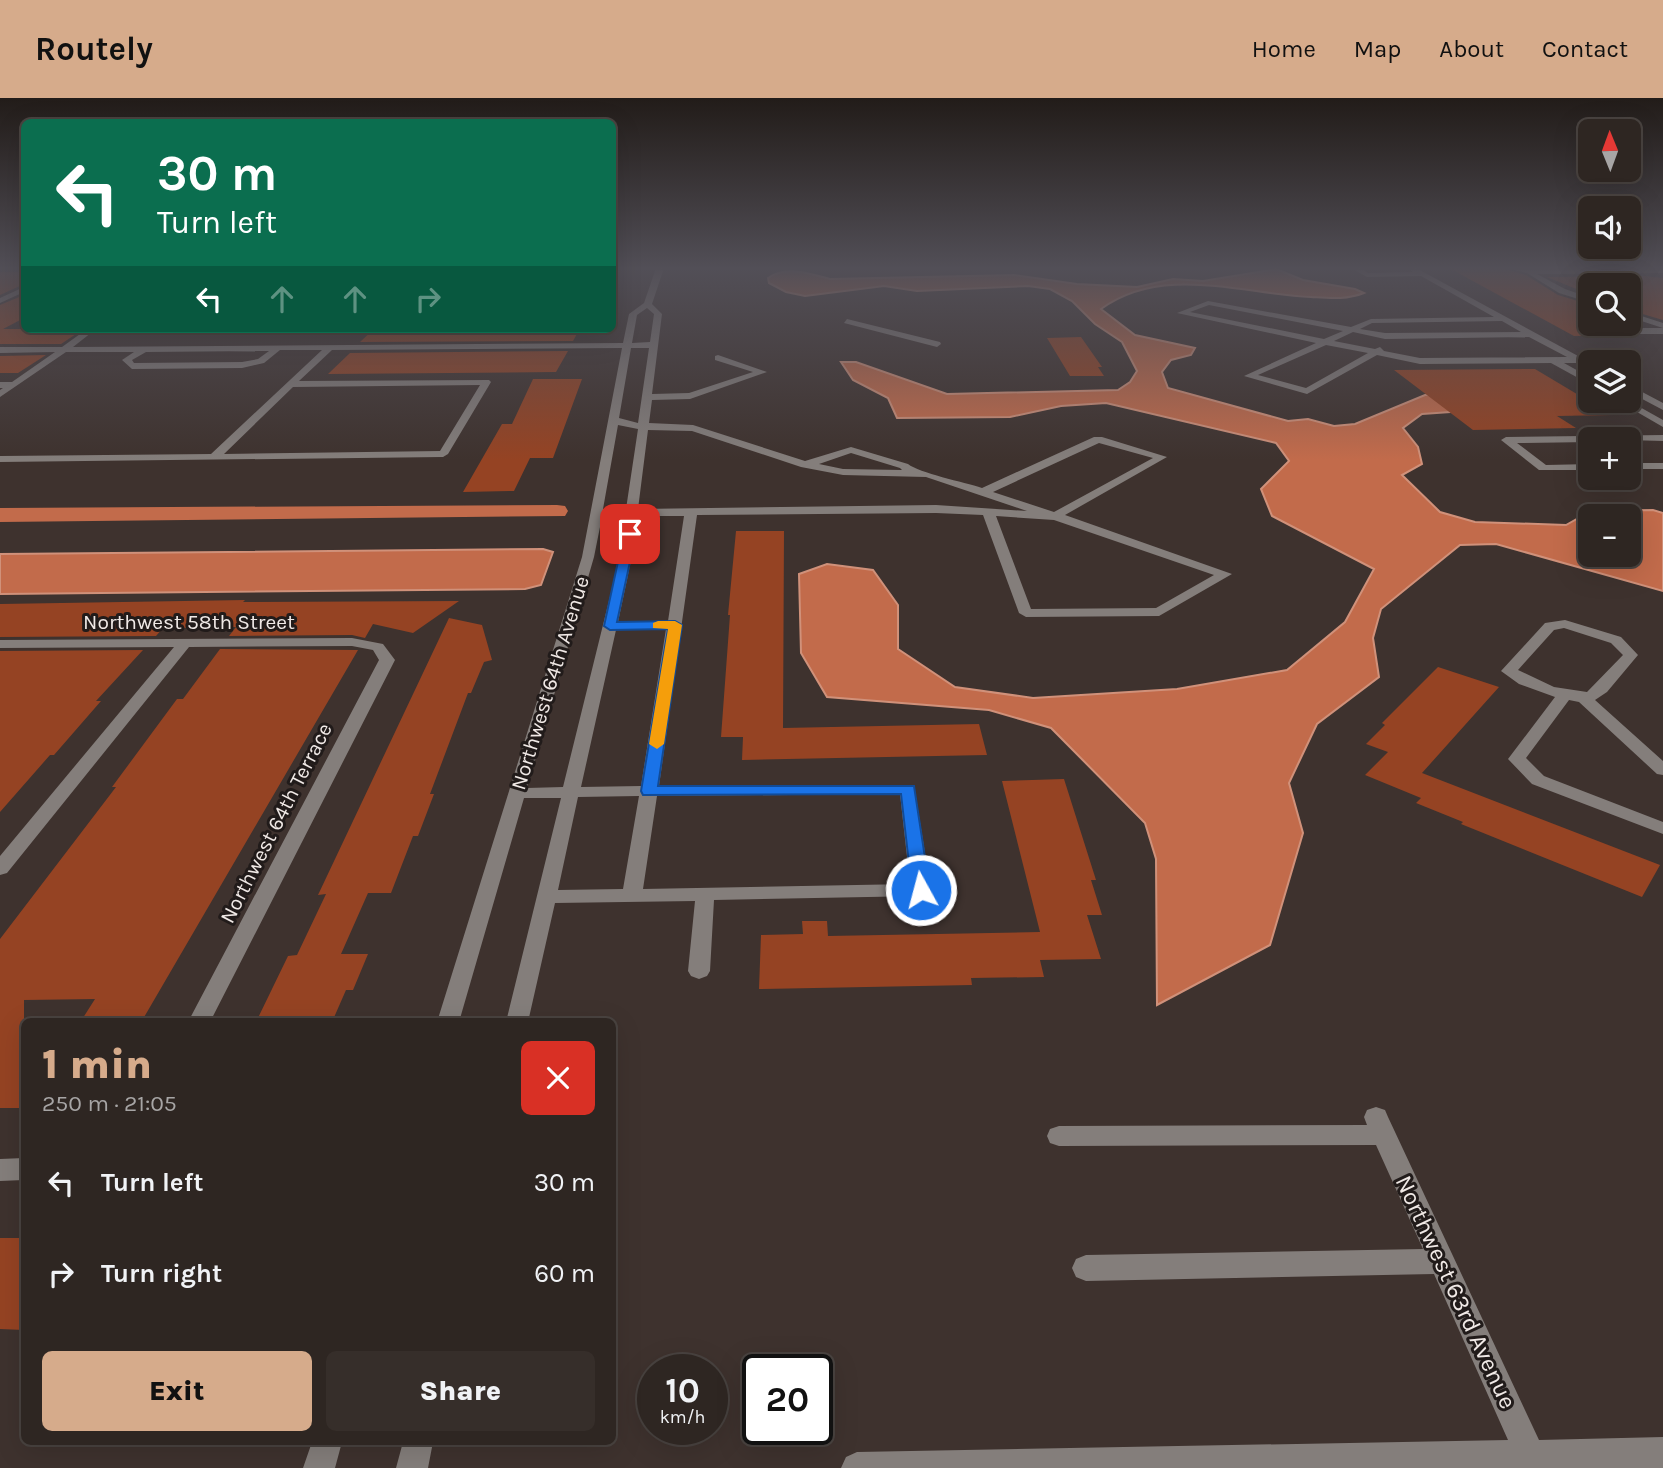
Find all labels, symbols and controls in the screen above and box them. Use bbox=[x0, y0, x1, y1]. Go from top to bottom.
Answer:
text: Routely bbox=[35, 30, 153, 68]
text: Home bbox=[1252, 35, 1316, 63]
text: Map bbox=[1354, 35, 1401, 63]
text: About bbox=[1439, 35, 1504, 63]
text: Contact bbox=[1542, 35, 1628, 63]
north arrow bbox=[1578, 119, 1642, 182]
map controls bbox=[1578, 119, 1641, 567]
text: 30 m bbox=[157, 145, 277, 202]
icon: left bbox=[42, 147, 133, 238]
button: sound bbox=[1578, 196, 1641, 259]
text: Turn left bbox=[157, 204, 277, 241]
button: search bbox=[1578, 273, 1641, 336]
icon: left bbox=[190, 280, 228, 318]
icon: ahead bbox=[263, 280, 301, 318]
icon: ahead bbox=[336, 280, 374, 318]
icon: right bbox=[409, 280, 447, 318]
button: layers bbox=[1578, 350, 1641, 413]
button: + bbox=[1578, 427, 1641, 490]
pin bbox=[600, 504, 660, 564]
button: − bbox=[1578, 504, 1641, 567]
icon: arrive bbox=[611, 515, 649, 553]
street label: Northwest 64th Avenue bbox=[506, 573, 594, 793]
street label: Northwest 58th Street bbox=[83, 610, 295, 634]
street label: Northwest 64th Terrace bbox=[215, 719, 337, 927]
position arrow bbox=[884, 853, 958, 927]
text: 1 min bbox=[42, 1039, 152, 1089]
button: close bbox=[521, 1041, 595, 1115]
text: 250 m · 21:05 bbox=[42, 1090, 177, 1117]
icon: left bbox=[42, 1164, 80, 1202]
text: Turn left bbox=[101, 1167, 203, 1198]
text: 30 m bbox=[534, 1167, 595, 1198]
street label: Northwest 63rd Avenue bbox=[1390, 1171, 1522, 1413]
icon: right bbox=[42, 1255, 80, 1293]
text: Turn right bbox=[101, 1258, 222, 1289]
text: 60 m bbox=[534, 1258, 595, 1289]
button: Exit bbox=[42, 1351, 312, 1431]
button: Share bbox=[326, 1351, 595, 1431]
speed limit sign: 20 bbox=[742, 1354, 833, 1445]
text: 10 bbox=[665, 1370, 700, 1411]
text: km/h bbox=[660, 1406, 705, 1428]

